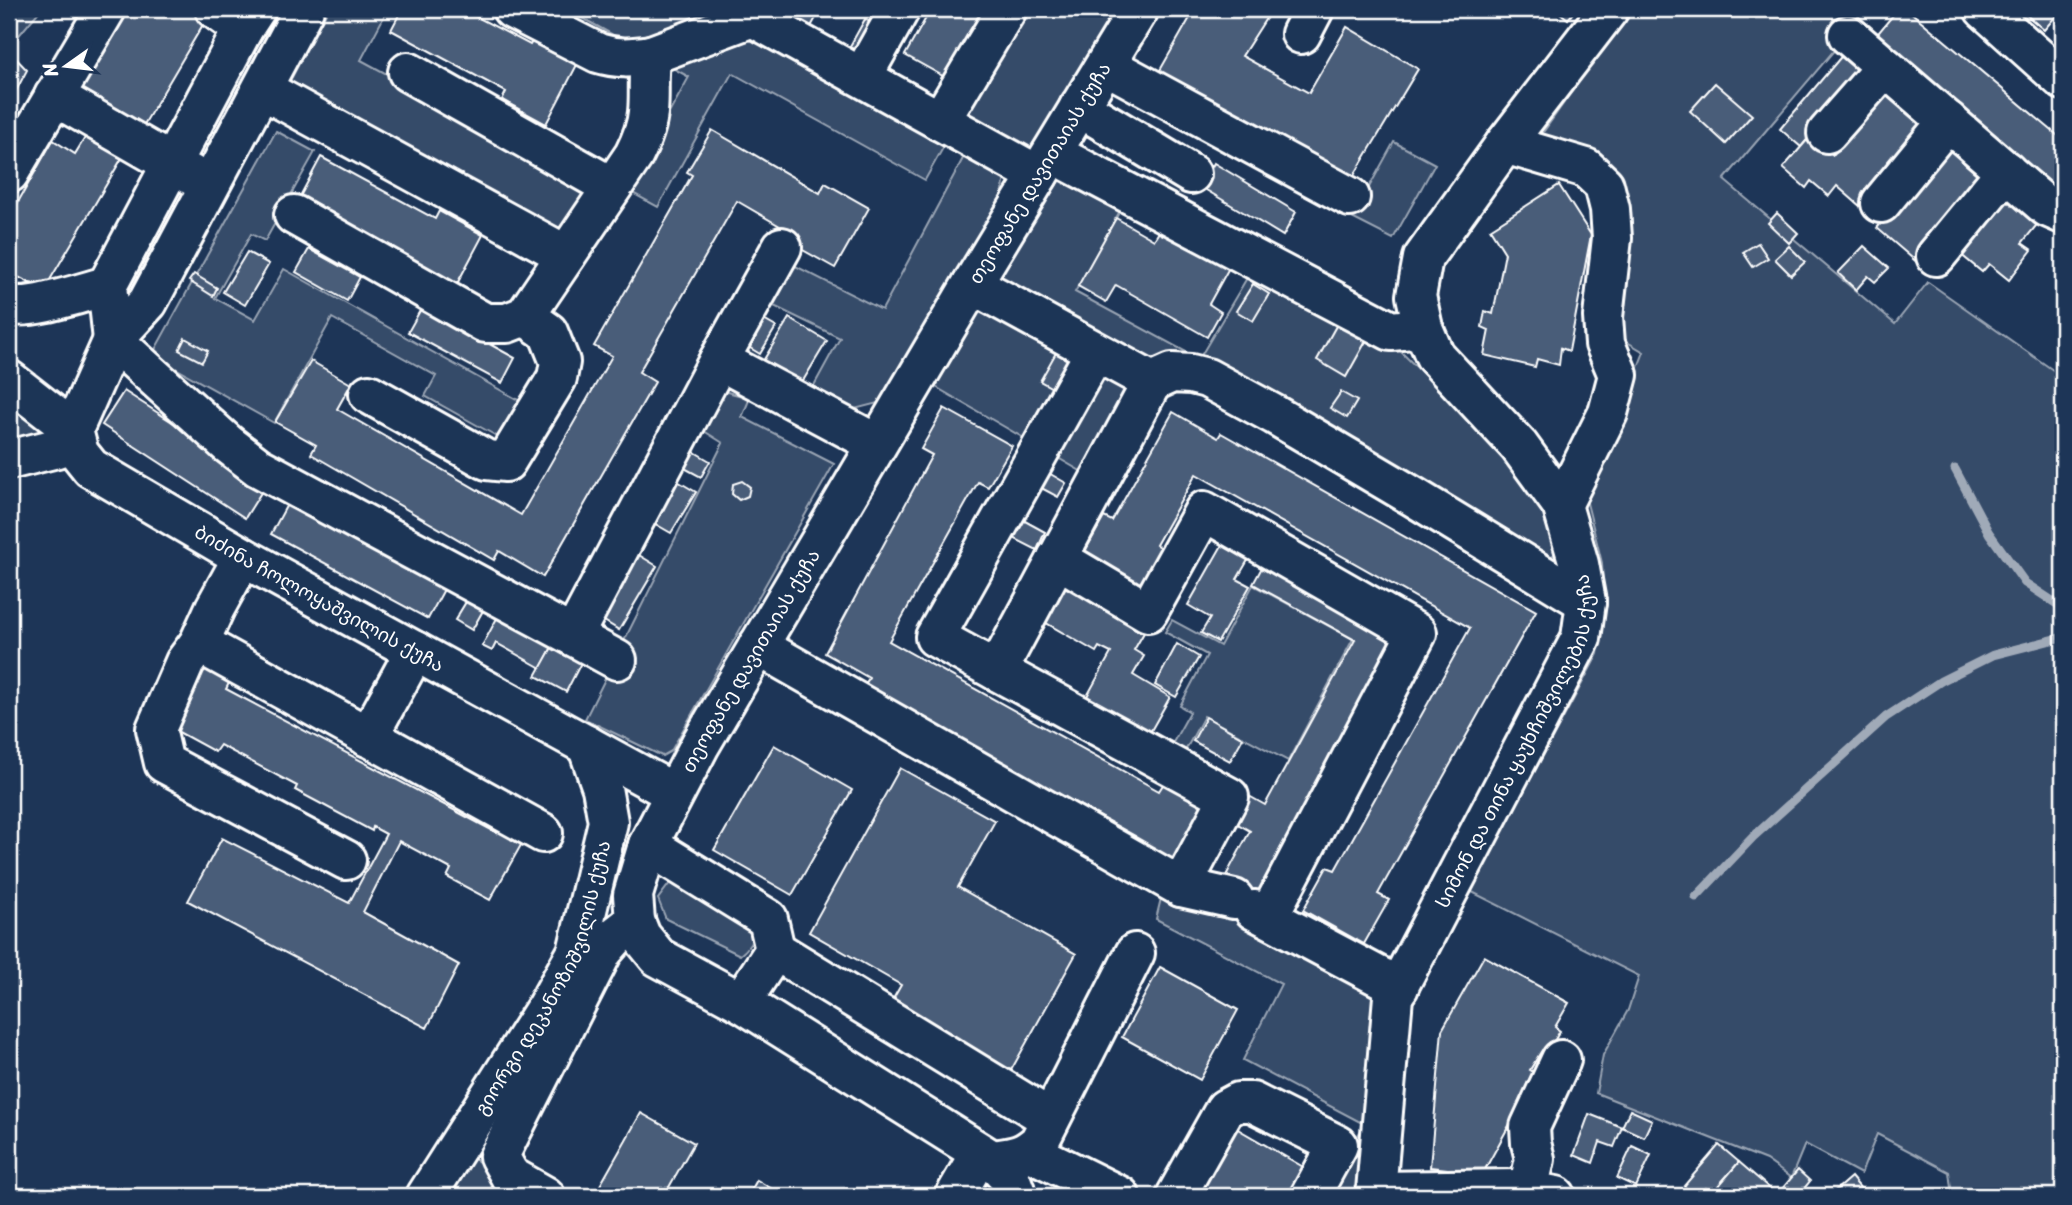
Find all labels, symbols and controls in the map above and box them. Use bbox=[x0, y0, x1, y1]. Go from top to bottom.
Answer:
north arrow bbox=[32, 32, 102, 102]
street label: თეოფანე დავითაიას ქუჩა bbox=[960, 56, 1120, 291]
text: N bbox=[32, 59, 68, 81]
street label: ბიძინა ჩოლოყაშვილის ქუჩა bbox=[188, 516, 450, 681]
street label: თეოფანე დავითაიას ქუჩა bbox=[672, 543, 829, 779]
street label: სიმონ და თინა ყაუხჩიშვილების ქუჩა bbox=[1426, 572, 1604, 914]
street label: გიორგი დეკანოზიშვილის ქუჩა bbox=[465, 837, 620, 1122]

